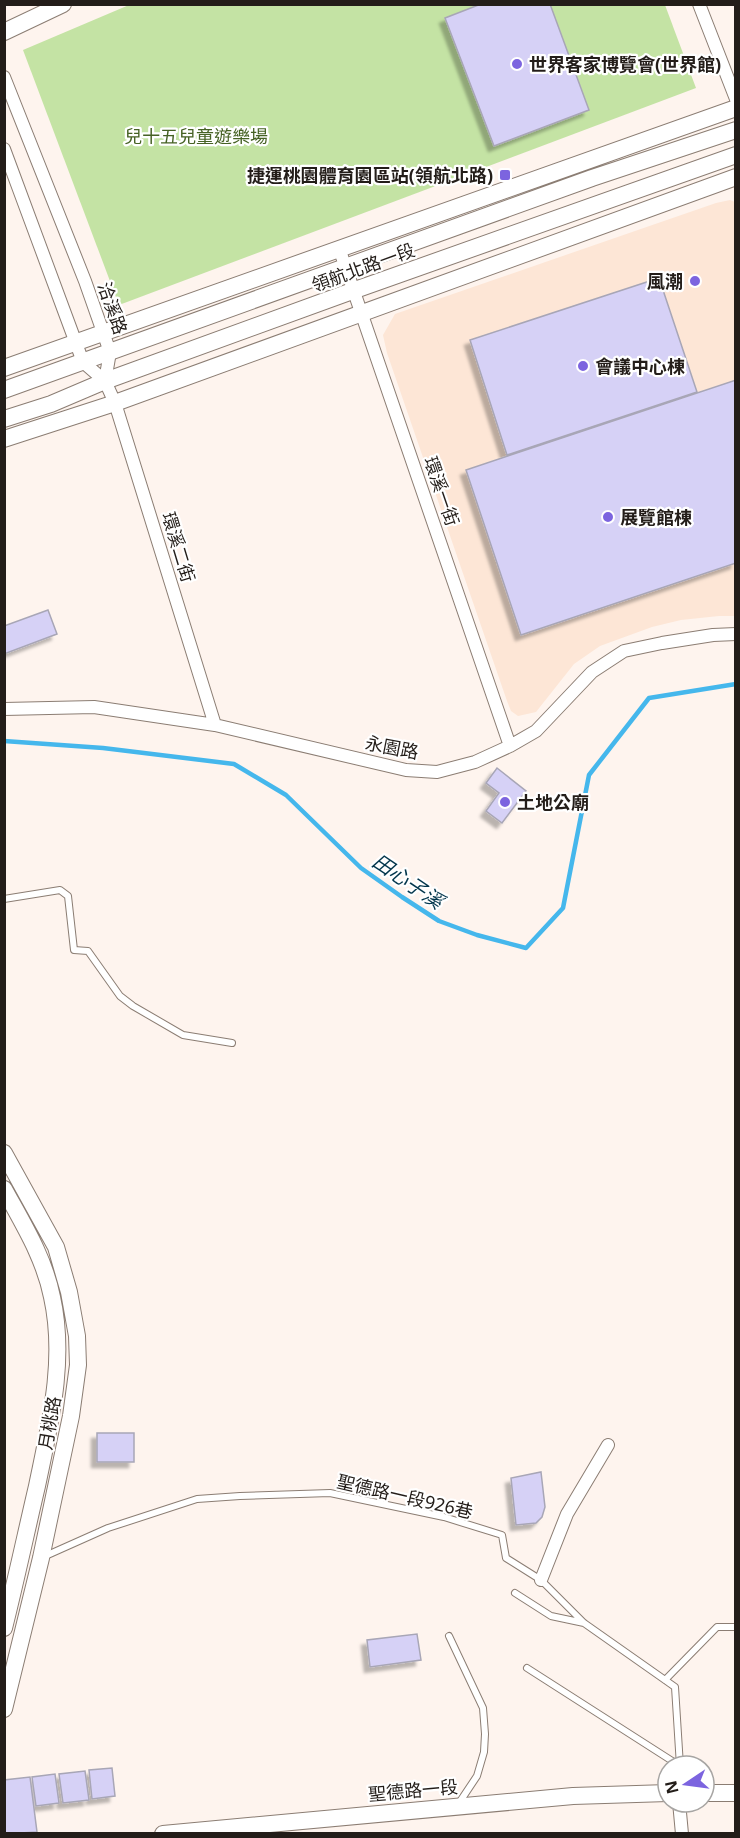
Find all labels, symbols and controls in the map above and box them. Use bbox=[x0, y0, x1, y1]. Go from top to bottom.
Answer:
place label: 世界客家博覽會(世界館) bbox=[529, 52, 721, 76]
marker: 世界客家博覽會(世界館) bbox=[510, 57, 524, 71]
park label: 兒十五兒童遊樂場 bbox=[124, 124, 268, 148]
place label: 捷運桃園體育園區站(領航北路) bbox=[247, 163, 493, 187]
marker: 捷運桃園體育園區站(領航北路) bbox=[498, 168, 512, 182]
street label: 領航北路一段 bbox=[308, 237, 418, 297]
place label: 風潮 bbox=[647, 269, 683, 293]
marker: 風潮 bbox=[688, 274, 702, 288]
street label: 洽溪路 bbox=[93, 279, 133, 337]
place label: 會議中心棟 bbox=[595, 354, 685, 378]
marker: 會議中心棟 bbox=[576, 359, 590, 373]
street label: 環溪一街 bbox=[419, 453, 465, 529]
place label: 展覽館棟 bbox=[620, 505, 692, 529]
street label: 環溪二街 bbox=[157, 509, 201, 585]
marker: 展覽館棟 bbox=[601, 510, 615, 524]
street label: 永園路 bbox=[363, 730, 421, 764]
place label: 土地公廟 bbox=[517, 790, 589, 814]
marker: 土地公廟 bbox=[498, 795, 512, 809]
water label: 田心子溪 bbox=[367, 847, 451, 916]
street label: 月桃路 bbox=[32, 1394, 66, 1452]
street label: 聖德路一段926巷 bbox=[335, 1469, 475, 1523]
north arrow bbox=[656, 1754, 716, 1814]
street label: 聖德路一段 bbox=[367, 1774, 459, 1806]
text: N bbox=[659, 1779, 684, 1796]

